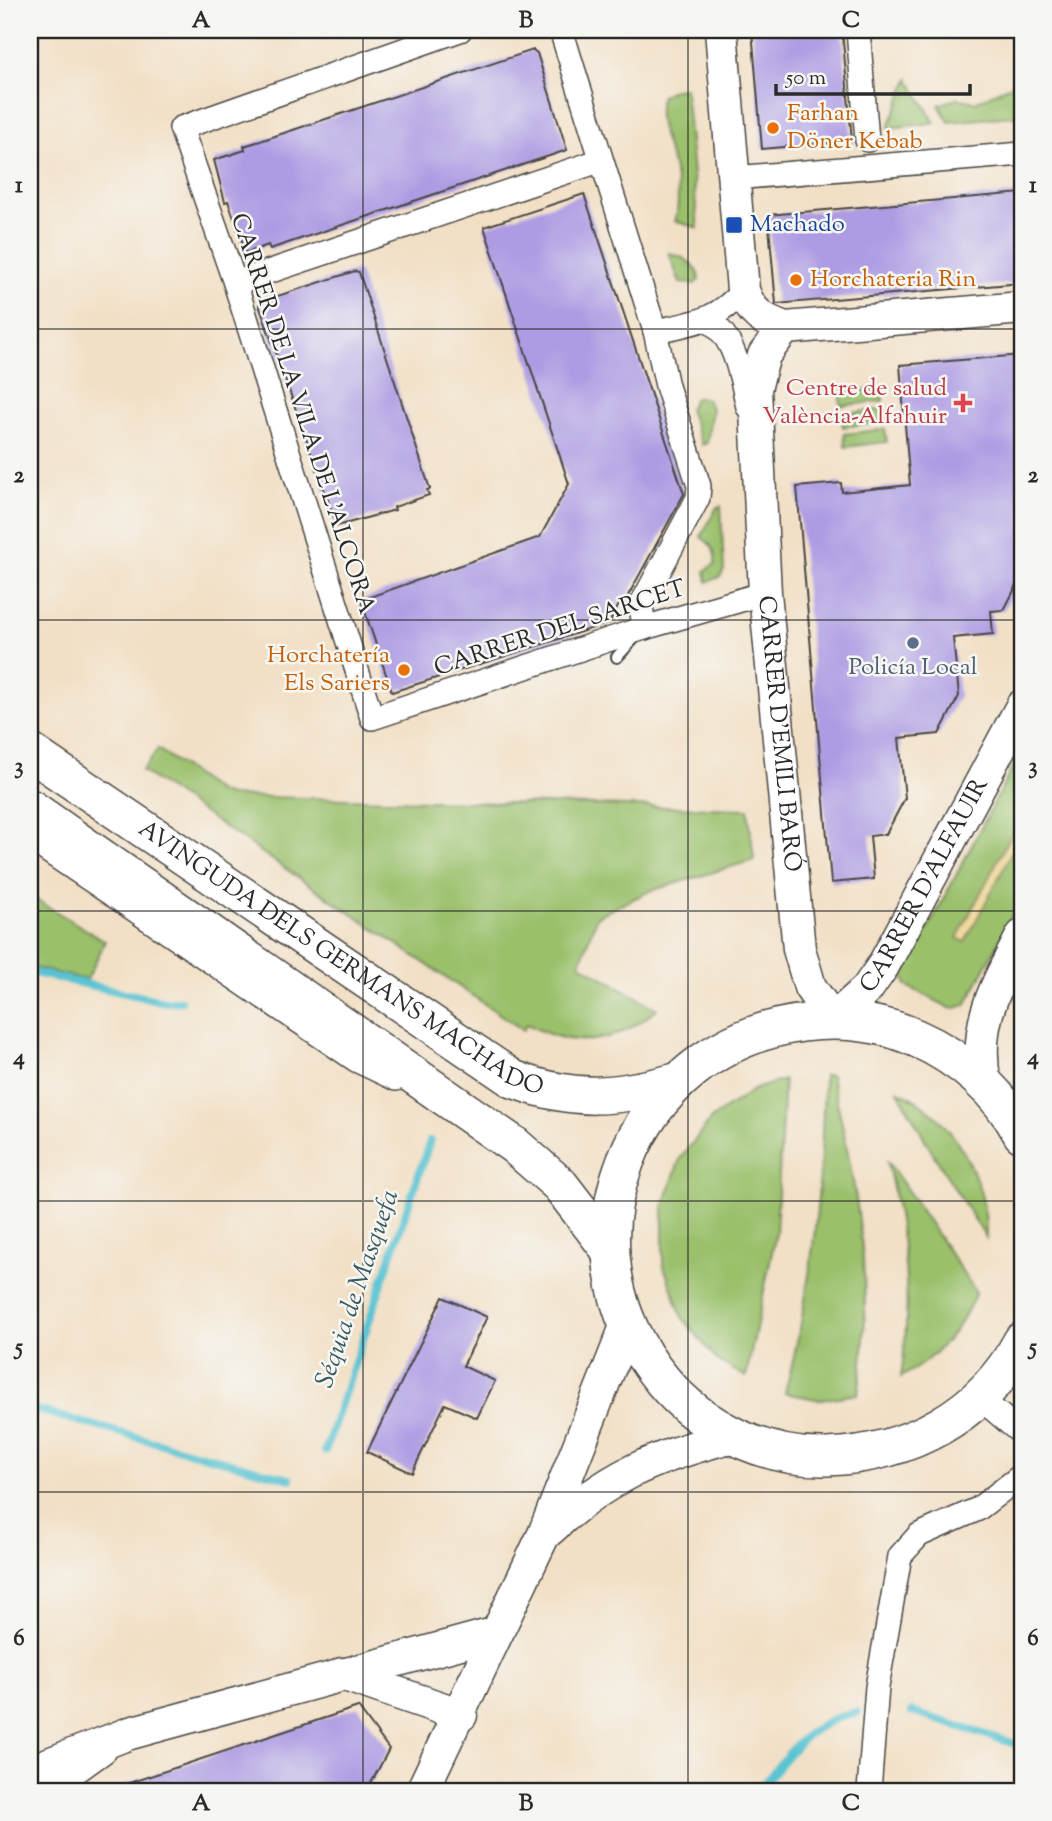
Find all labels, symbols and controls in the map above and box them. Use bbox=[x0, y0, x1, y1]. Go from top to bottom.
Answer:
text: A bbox=[192, 5, 211, 38]
text: B bbox=[519, 5, 534, 38]
text: C bbox=[842, 5, 860, 38]
scale bar bbox=[776, 52, 970, 96]
text: 50 m bbox=[785, 64, 826, 94]
place label: Farhan Döner Kebab bbox=[787, 97, 923, 159]
marker: Farhan Döner Kebab bbox=[765, 120, 781, 136]
text: 1 bbox=[15, 170, 23, 203]
text: 1 bbox=[1029, 170, 1037, 203]
place label: Machado bbox=[750, 208, 845, 242]
street label: CARRER DE LA VILA DE L'ALCORA bbox=[221, 209, 383, 619]
marker: Machado bbox=[724, 215, 744, 235]
place label: Horchateria Rin bbox=[810, 263, 976, 297]
marker: Horchateria Rin bbox=[788, 272, 804, 288]
place label: Centre de salud València-Alfahuir bbox=[762, 372, 947, 434]
marker: Centre de salud València-Alfahuir bbox=[953, 393, 973, 413]
text: 2 bbox=[14, 460, 25, 493]
text: 2 bbox=[1028, 460, 1039, 493]
street label: CARRER DEL SARCET bbox=[430, 572, 690, 686]
street label: CARRER D'EMILI BARÓ bbox=[748, 594, 809, 873]
marker: Policía Local bbox=[905, 635, 921, 651]
place label: Horchatería Els Sariers bbox=[267, 639, 390, 701]
place label: Policía Local bbox=[849, 651, 978, 685]
marker: Horchatería Els Sariers bbox=[396, 662, 412, 678]
text: 3 bbox=[14, 751, 24, 784]
text: 3 bbox=[1028, 751, 1038, 784]
street label: CARRER D'ALFAUIR bbox=[852, 772, 998, 1000]
street label: AVINGUDA DELS GERMANS MACHADO bbox=[131, 813, 548, 1105]
text: 4 bbox=[12, 1042, 25, 1075]
text: 4 bbox=[1026, 1042, 1039, 1075]
water label: Séquia de Masquefa bbox=[307, 1185, 409, 1393]
text: 5 bbox=[13, 1332, 23, 1365]
text: 5 bbox=[1027, 1332, 1037, 1365]
text: 6 bbox=[13, 1623, 25, 1656]
text: 6 bbox=[1027, 1623, 1039, 1656]
text: A bbox=[192, 1788, 211, 1821]
text: B bbox=[519, 1788, 534, 1821]
text: C bbox=[842, 1788, 860, 1821]

